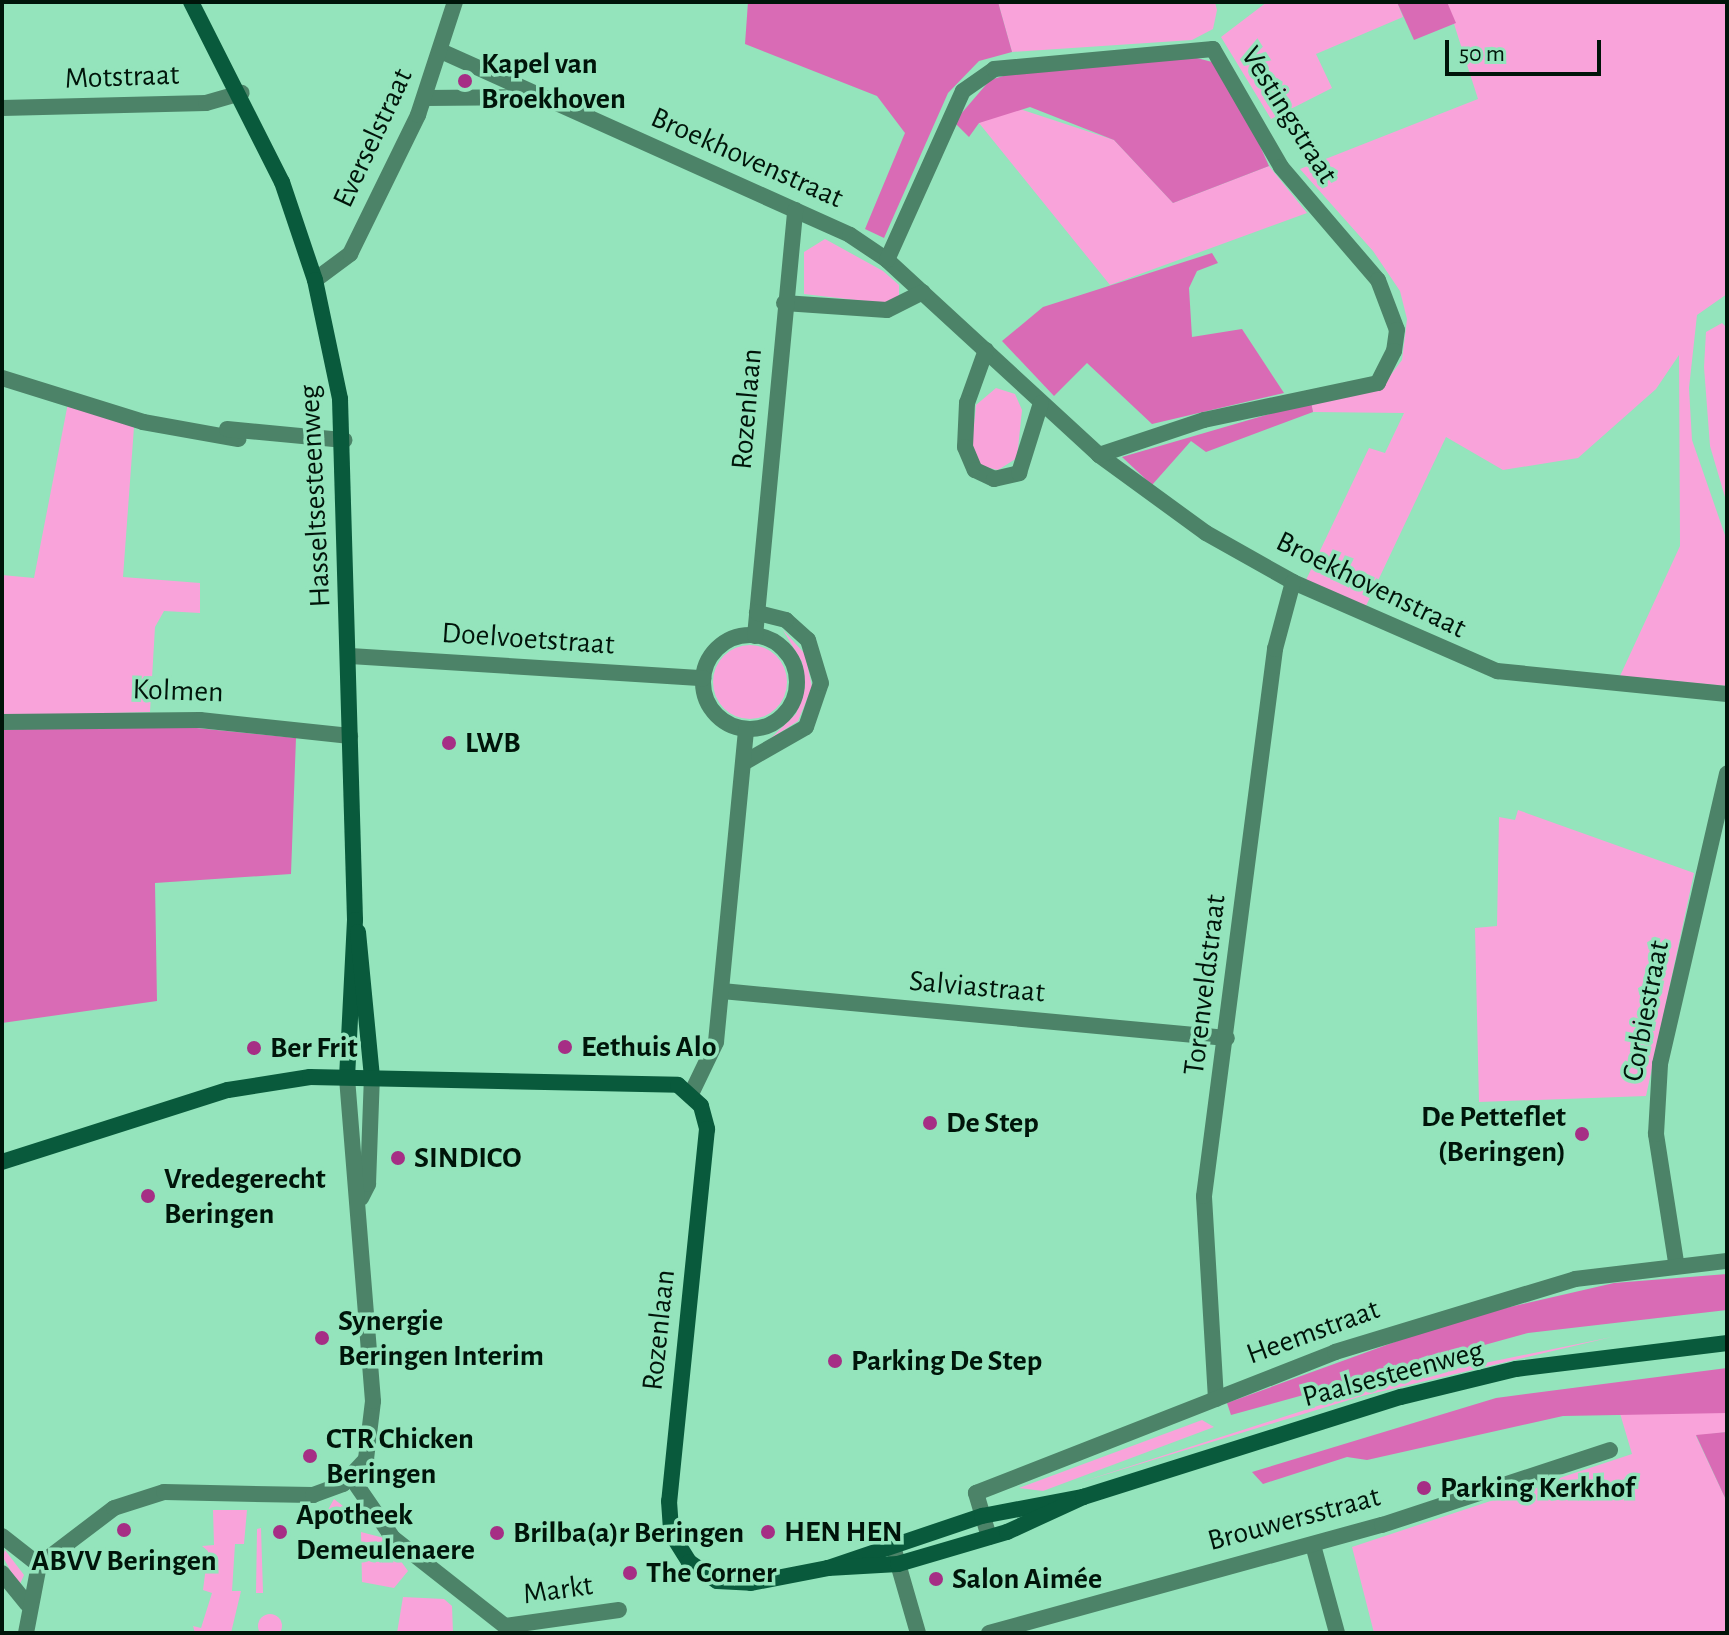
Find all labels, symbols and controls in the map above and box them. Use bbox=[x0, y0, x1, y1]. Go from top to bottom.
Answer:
scale bar bbox=[1449, 24, 1605, 74]
street label: Vestingstraat bbox=[1233, 40, 1345, 190]
text: 50 m bbox=[1459, 42, 1505, 66]
place label: Kapel van Broekhoven bbox=[481, 46, 626, 116]
street label: Motstraat bbox=[64, 57, 180, 97]
street label: Everselstraat bbox=[325, 63, 421, 213]
marker: Kapel van Broekhoven bbox=[456, 72, 474, 90]
street label: Broekhovenstraat bbox=[645, 100, 849, 216]
street label: Rozenlaan bbox=[724, 347, 770, 471]
street label: Hasseltsesteenweg bbox=[291, 384, 339, 608]
street label: Broekhovenstraat bbox=[1270, 524, 1472, 646]
street label: Doelvoetstraat bbox=[440, 615, 616, 663]
street label: Kolmen bbox=[132, 671, 224, 711]
place label: LWB bbox=[465, 725, 521, 761]
marker: LWB bbox=[440, 734, 458, 752]
street label: Torenveldstraat bbox=[1176, 893, 1234, 1077]
street label: Corbiestraat bbox=[1615, 937, 1677, 1085]
street label: Salviastraat bbox=[908, 963, 1046, 1011]
place label: Eethuis Alo bbox=[581, 1029, 717, 1065]
place label: Ber Frit bbox=[270, 1030, 358, 1066]
marker: Eethuis Alo bbox=[556, 1038, 574, 1056]
marker: Ber Frit bbox=[245, 1039, 263, 1057]
place label: De Petteflet (Beringen) bbox=[1421, 1099, 1566, 1170]
place label: De Step bbox=[946, 1105, 1039, 1141]
marker: De Step bbox=[921, 1114, 939, 1132]
marker: De Petteflet (Beringen) bbox=[1573, 1125, 1591, 1143]
place label: SINDICO bbox=[414, 1140, 522, 1176]
marker: SINDICO bbox=[389, 1149, 407, 1167]
place label: Vredegerecht Beringen bbox=[164, 1161, 326, 1232]
marker: Vredegerecht Beringen bbox=[139, 1187, 157, 1205]
street label: Rozenlaan bbox=[635, 1268, 683, 1392]
street label: Heemstraat bbox=[1242, 1291, 1384, 1373]
place label: Synergie Beringen Interim bbox=[338, 1303, 544, 1374]
marker: Synergie Beringen Interim bbox=[313, 1329, 331, 1347]
street label: Paalsesteenweg bbox=[1299, 1333, 1487, 1415]
place label: Parking De Step bbox=[851, 1343, 1042, 1379]
marker: Parking De Step bbox=[826, 1352, 844, 1370]
place label: CTR Chicken Beringen bbox=[326, 1421, 474, 1492]
marker: CTR Chicken Beringen bbox=[301, 1447, 319, 1465]
place label: Parking Kerkhof bbox=[1440, 1470, 1635, 1506]
street label: Brouwersstraat bbox=[1204, 1479, 1384, 1559]
marker: Parking Kerkhof bbox=[1415, 1479, 1433, 1497]
place label: Apotheek Demeulenaere bbox=[296, 1497, 475, 1568]
place label: HEN HEN bbox=[784, 1514, 903, 1550]
place label: Brilba(a)r Beringen bbox=[513, 1515, 744, 1551]
marker: ABVV Beringen bbox=[115, 1521, 133, 1539]
marker: Apotheek Demeulenaere bbox=[271, 1523, 289, 1541]
marker: HEN HEN bbox=[759, 1523, 777, 1541]
marker: Brilba(a)r Beringen bbox=[488, 1524, 506, 1542]
place label: ABVV Beringen bbox=[31, 1543, 217, 1579]
place label: The Corner bbox=[646, 1555, 776, 1591]
place label: Salon Aimée bbox=[952, 1561, 1102, 1597]
marker: The Corner bbox=[621, 1564, 639, 1582]
street label: Markt bbox=[521, 1567, 595, 1613]
marker: Salon Aimée bbox=[927, 1570, 945, 1588]

